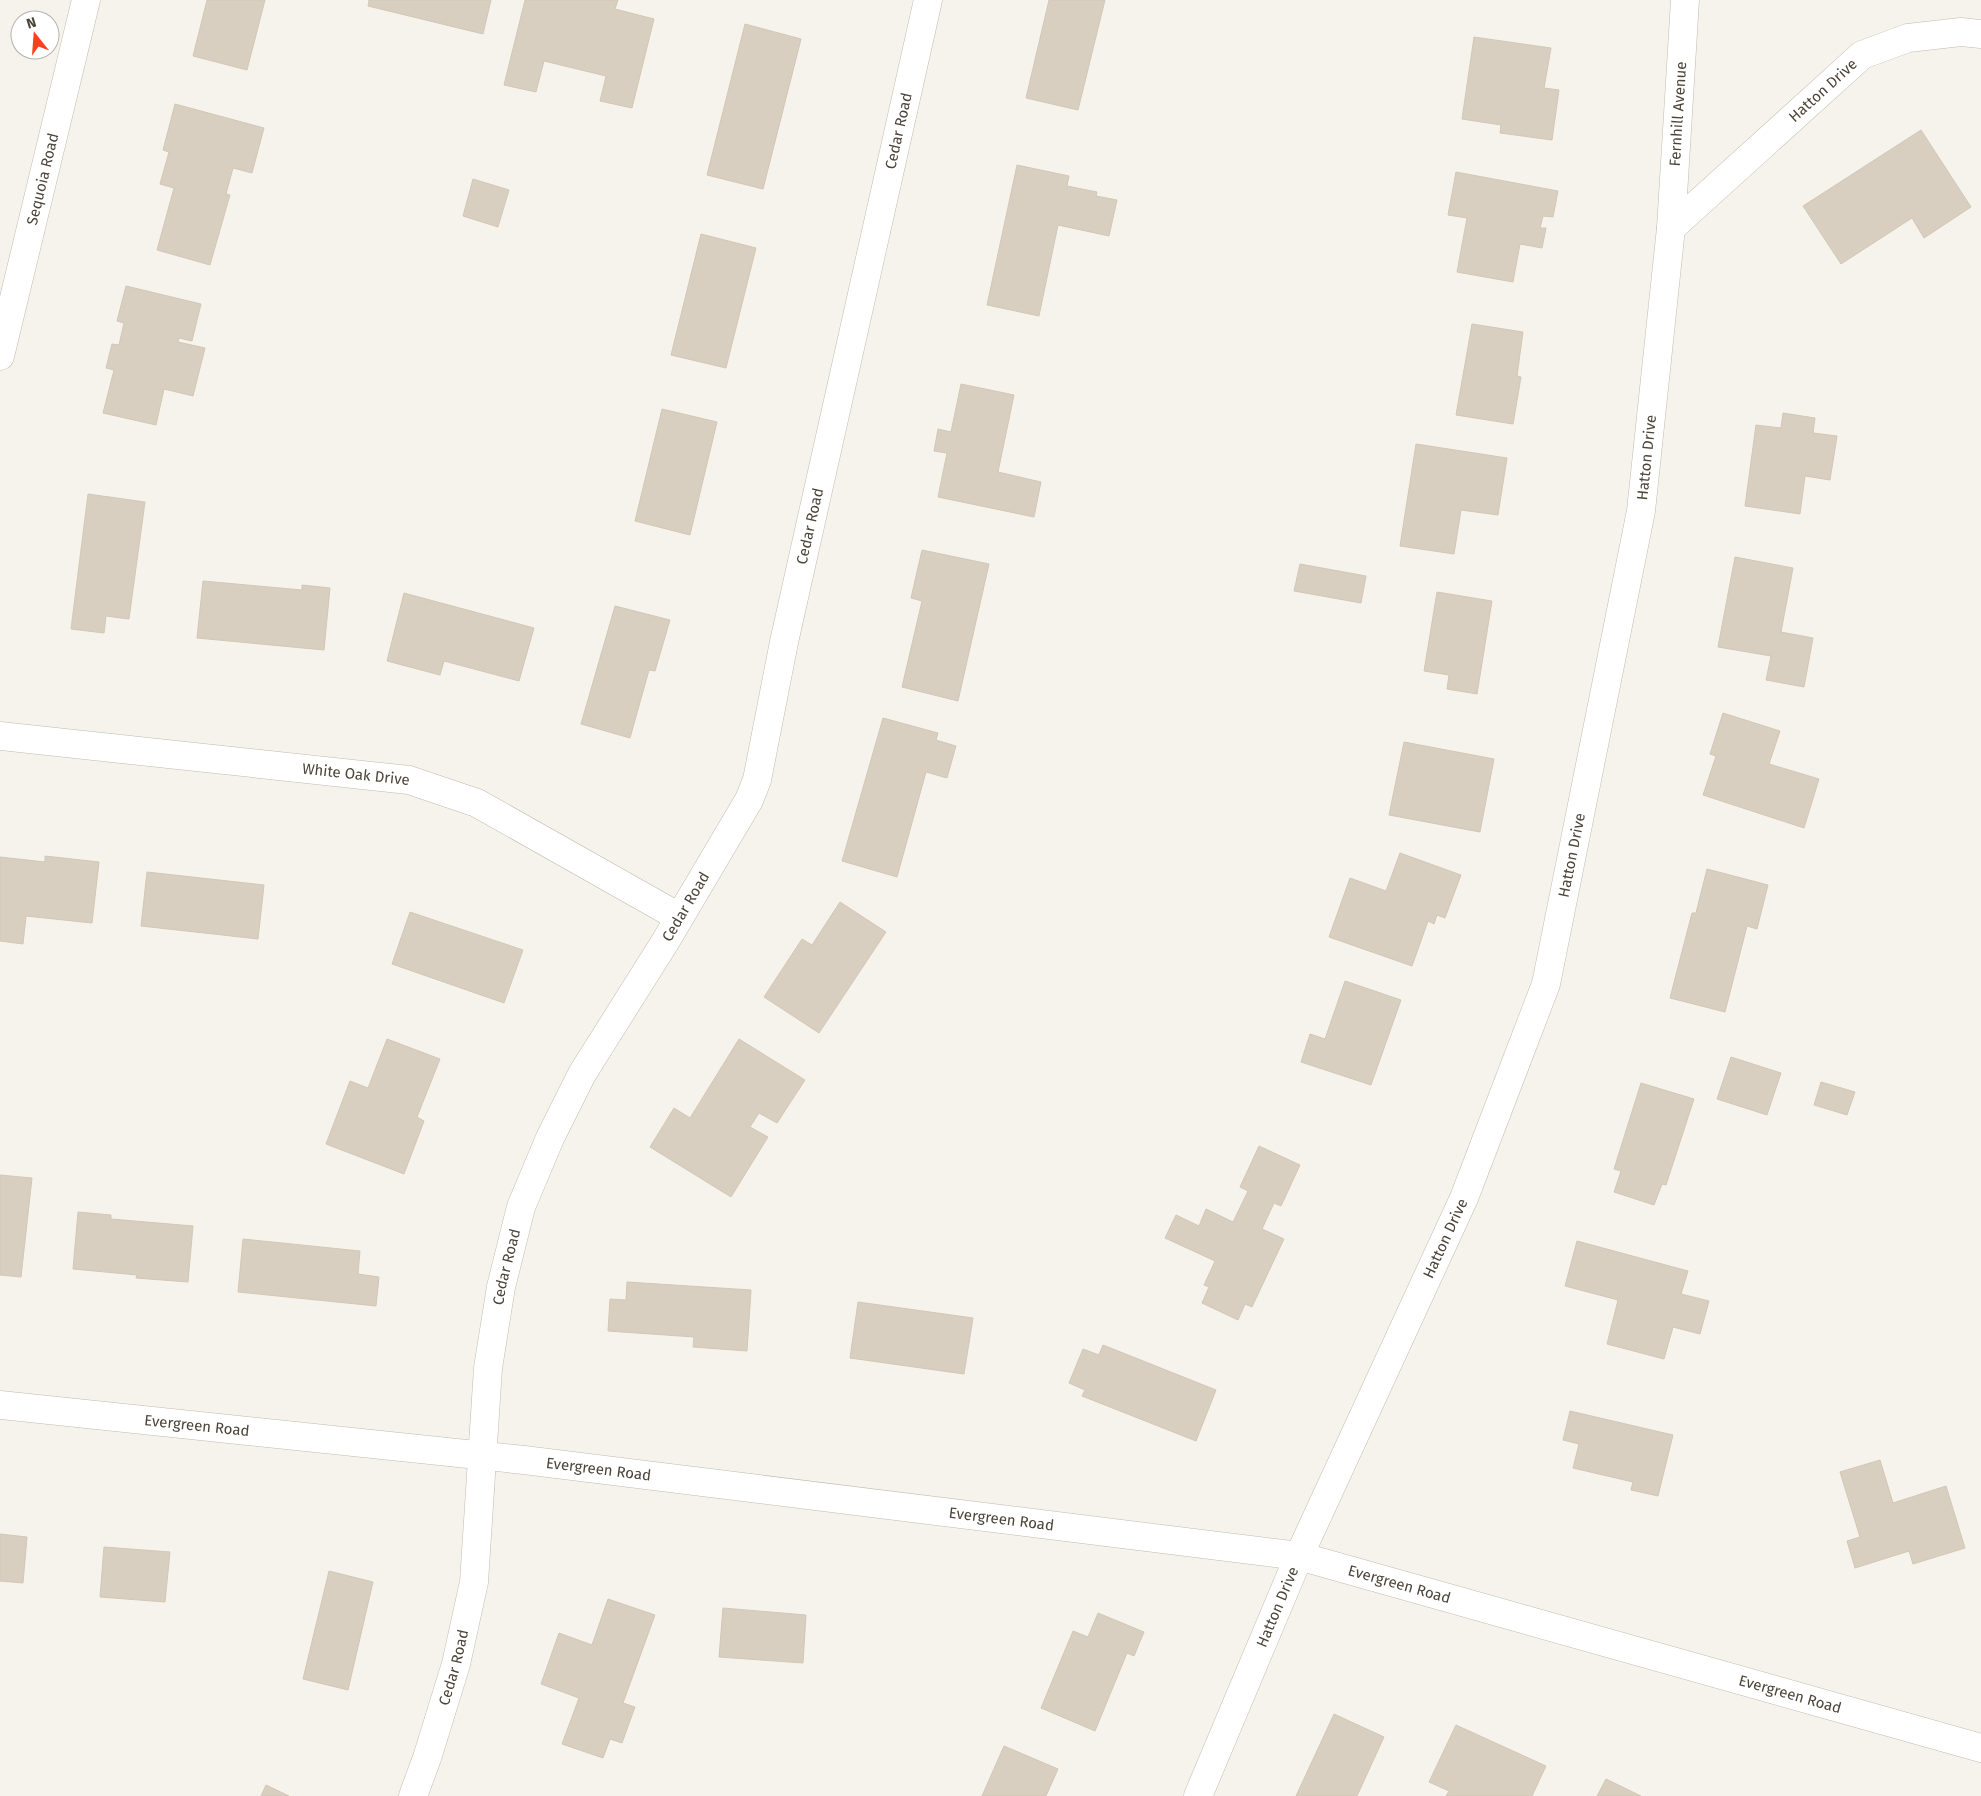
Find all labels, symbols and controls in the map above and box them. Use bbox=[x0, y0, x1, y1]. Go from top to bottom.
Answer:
north arrow bbox=[10, 10, 60, 60]
text: N bbox=[24, 14, 38, 33]
street label: Hatton Drive bbox=[1785, 55, 1861, 126]
street label: Fernhill Avenue bbox=[1666, 61, 1690, 167]
street label: Cedar Road bbox=[881, 91, 916, 171]
street label: Sequoia Road bbox=[23, 131, 63, 227]
street label: Hatton Drive bbox=[1633, 414, 1660, 501]
street label: Cedar Road bbox=[793, 486, 827, 566]
street label: White Oak Drive bbox=[301, 760, 411, 789]
street label: Hatton Drive bbox=[1555, 812, 1589, 899]
street label: Cedar Road bbox=[658, 869, 713, 945]
street label: Hatton Drive bbox=[1419, 1196, 1471, 1281]
street label: Cedar Road bbox=[489, 1227, 524, 1306]
street label: Evergreen Road bbox=[143, 1411, 250, 1440]
street label: Evergreen Road bbox=[545, 1454, 652, 1485]
street label: Evergreen Road bbox=[948, 1504, 1055, 1535]
street label: Evergreen Road bbox=[1346, 1561, 1453, 1607]
street label: Hatton Drive bbox=[1253, 1564, 1302, 1650]
street label: Cedar Road bbox=[435, 1628, 472, 1708]
street label: Evergreen Road bbox=[1737, 1671, 1843, 1717]

